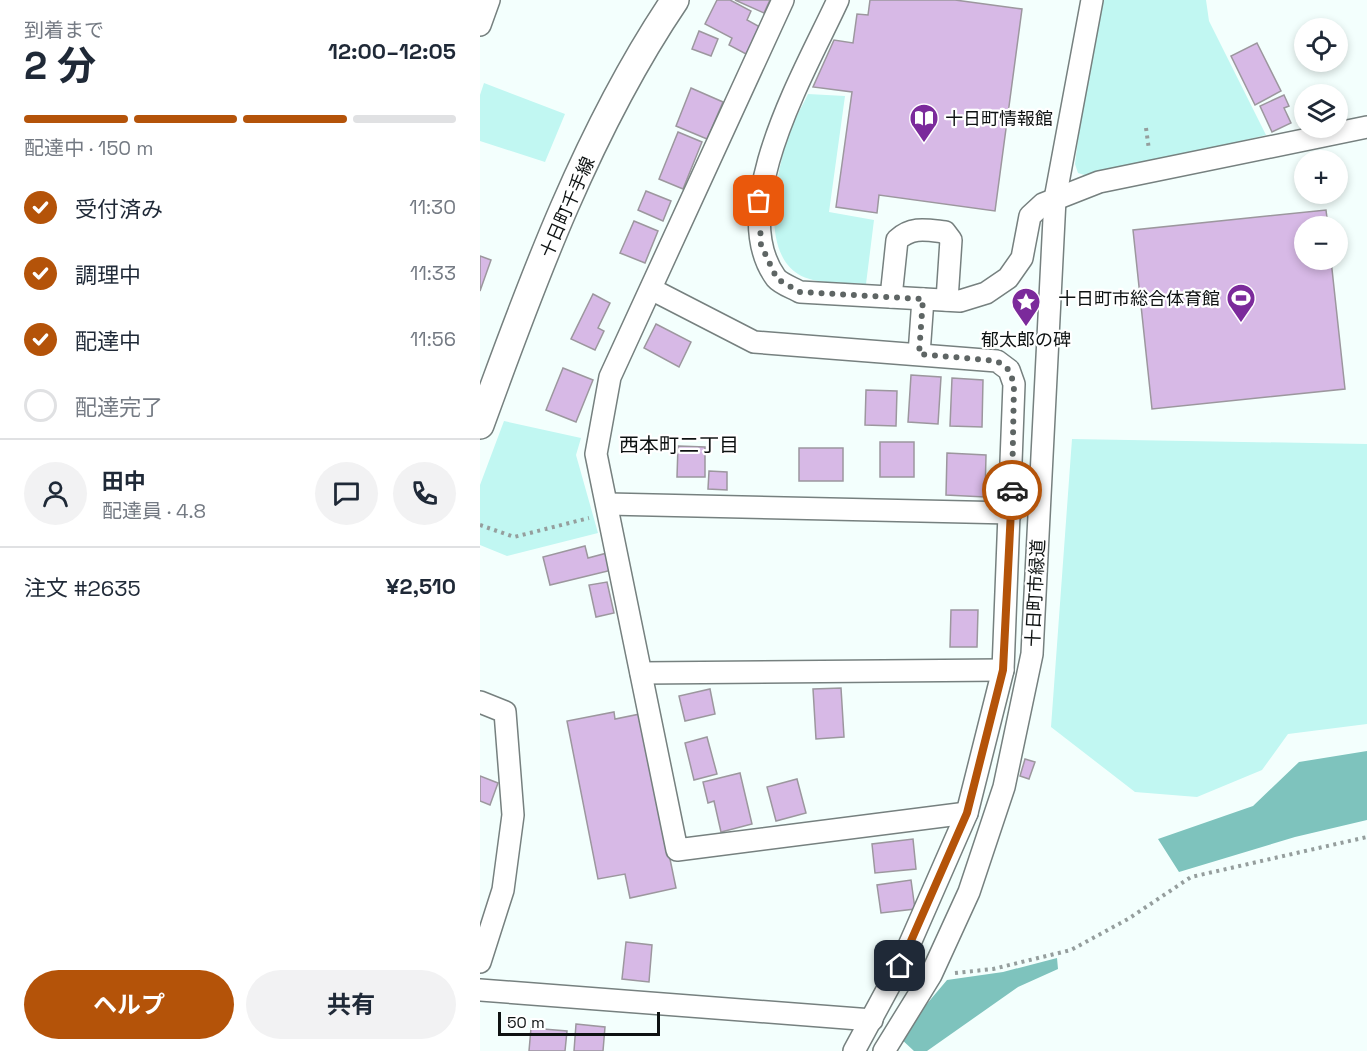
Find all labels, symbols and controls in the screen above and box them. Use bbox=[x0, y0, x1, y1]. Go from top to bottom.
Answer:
text: 到着まで bbox=[24, 17, 104, 43]
map controls bbox=[1294, 18, 1348, 270]
button: locate bbox=[1294, 18, 1348, 72]
text: 12:00–12:05 bbox=[328, 37, 456, 65]
text: 2 分 bbox=[24, 41, 96, 90]
button: layers bbox=[1294, 84, 1348, 138]
library icon: 十日町情報館 bbox=[908, 102, 940, 144]
place label: 十日町情報館 bbox=[945, 107, 1053, 130]
text: 配達中 · 150 m bbox=[24, 135, 154, 161]
button: + bbox=[1294, 150, 1348, 204]
street label: 十日町千手線 bbox=[535, 153, 599, 261]
pin bbox=[733, 175, 784, 226]
icon: bag bbox=[742, 184, 775, 217]
icon: check bbox=[24, 191, 57, 224]
text: 11:30 bbox=[409, 194, 456, 220]
text: 受付済み bbox=[75, 195, 163, 223]
button: − bbox=[1294, 216, 1348, 270]
icon: check bbox=[24, 257, 57, 290]
text: 11:33 bbox=[410, 260, 456, 286]
text: 調理中 bbox=[75, 261, 141, 289]
sports icon: 十日町市総合体育館 bbox=[1225, 282, 1257, 324]
place icon: 郁太郎の碑 bbox=[1010, 286, 1042, 328]
place label: 十日町市総合体育館 bbox=[1058, 287, 1220, 310]
icon: check bbox=[24, 323, 57, 356]
text: 11:56 bbox=[410, 326, 456, 352]
text: 配達中 bbox=[75, 327, 141, 355]
place label: 郁太郎の碑 bbox=[981, 328, 1071, 351]
text: 配達完了 bbox=[75, 393, 163, 421]
district label: 西本町二丁目 bbox=[619, 432, 739, 458]
courier bbox=[982, 460, 1042, 520]
button: person bbox=[24, 462, 87, 525]
button: chat bbox=[315, 462, 378, 525]
button: phone bbox=[393, 462, 456, 525]
text: 田中 bbox=[102, 467, 146, 495]
icon: car bbox=[996, 474, 1029, 507]
text: 配達員 · 4.8 bbox=[102, 498, 206, 524]
street label: 十日町市緑道 bbox=[1021, 538, 1049, 648]
text: ¥2,510 bbox=[386, 572, 456, 600]
text: 注文 #2635 bbox=[24, 574, 141, 602]
pin bbox=[874, 940, 925, 991]
icon: home bbox=[883, 949, 916, 982]
button: ヘルプ bbox=[24, 970, 234, 1039]
button: 共有 bbox=[246, 970, 456, 1039]
scale bar bbox=[498, 1009, 660, 1036]
text: 50 m bbox=[507, 1012, 545, 1033]

